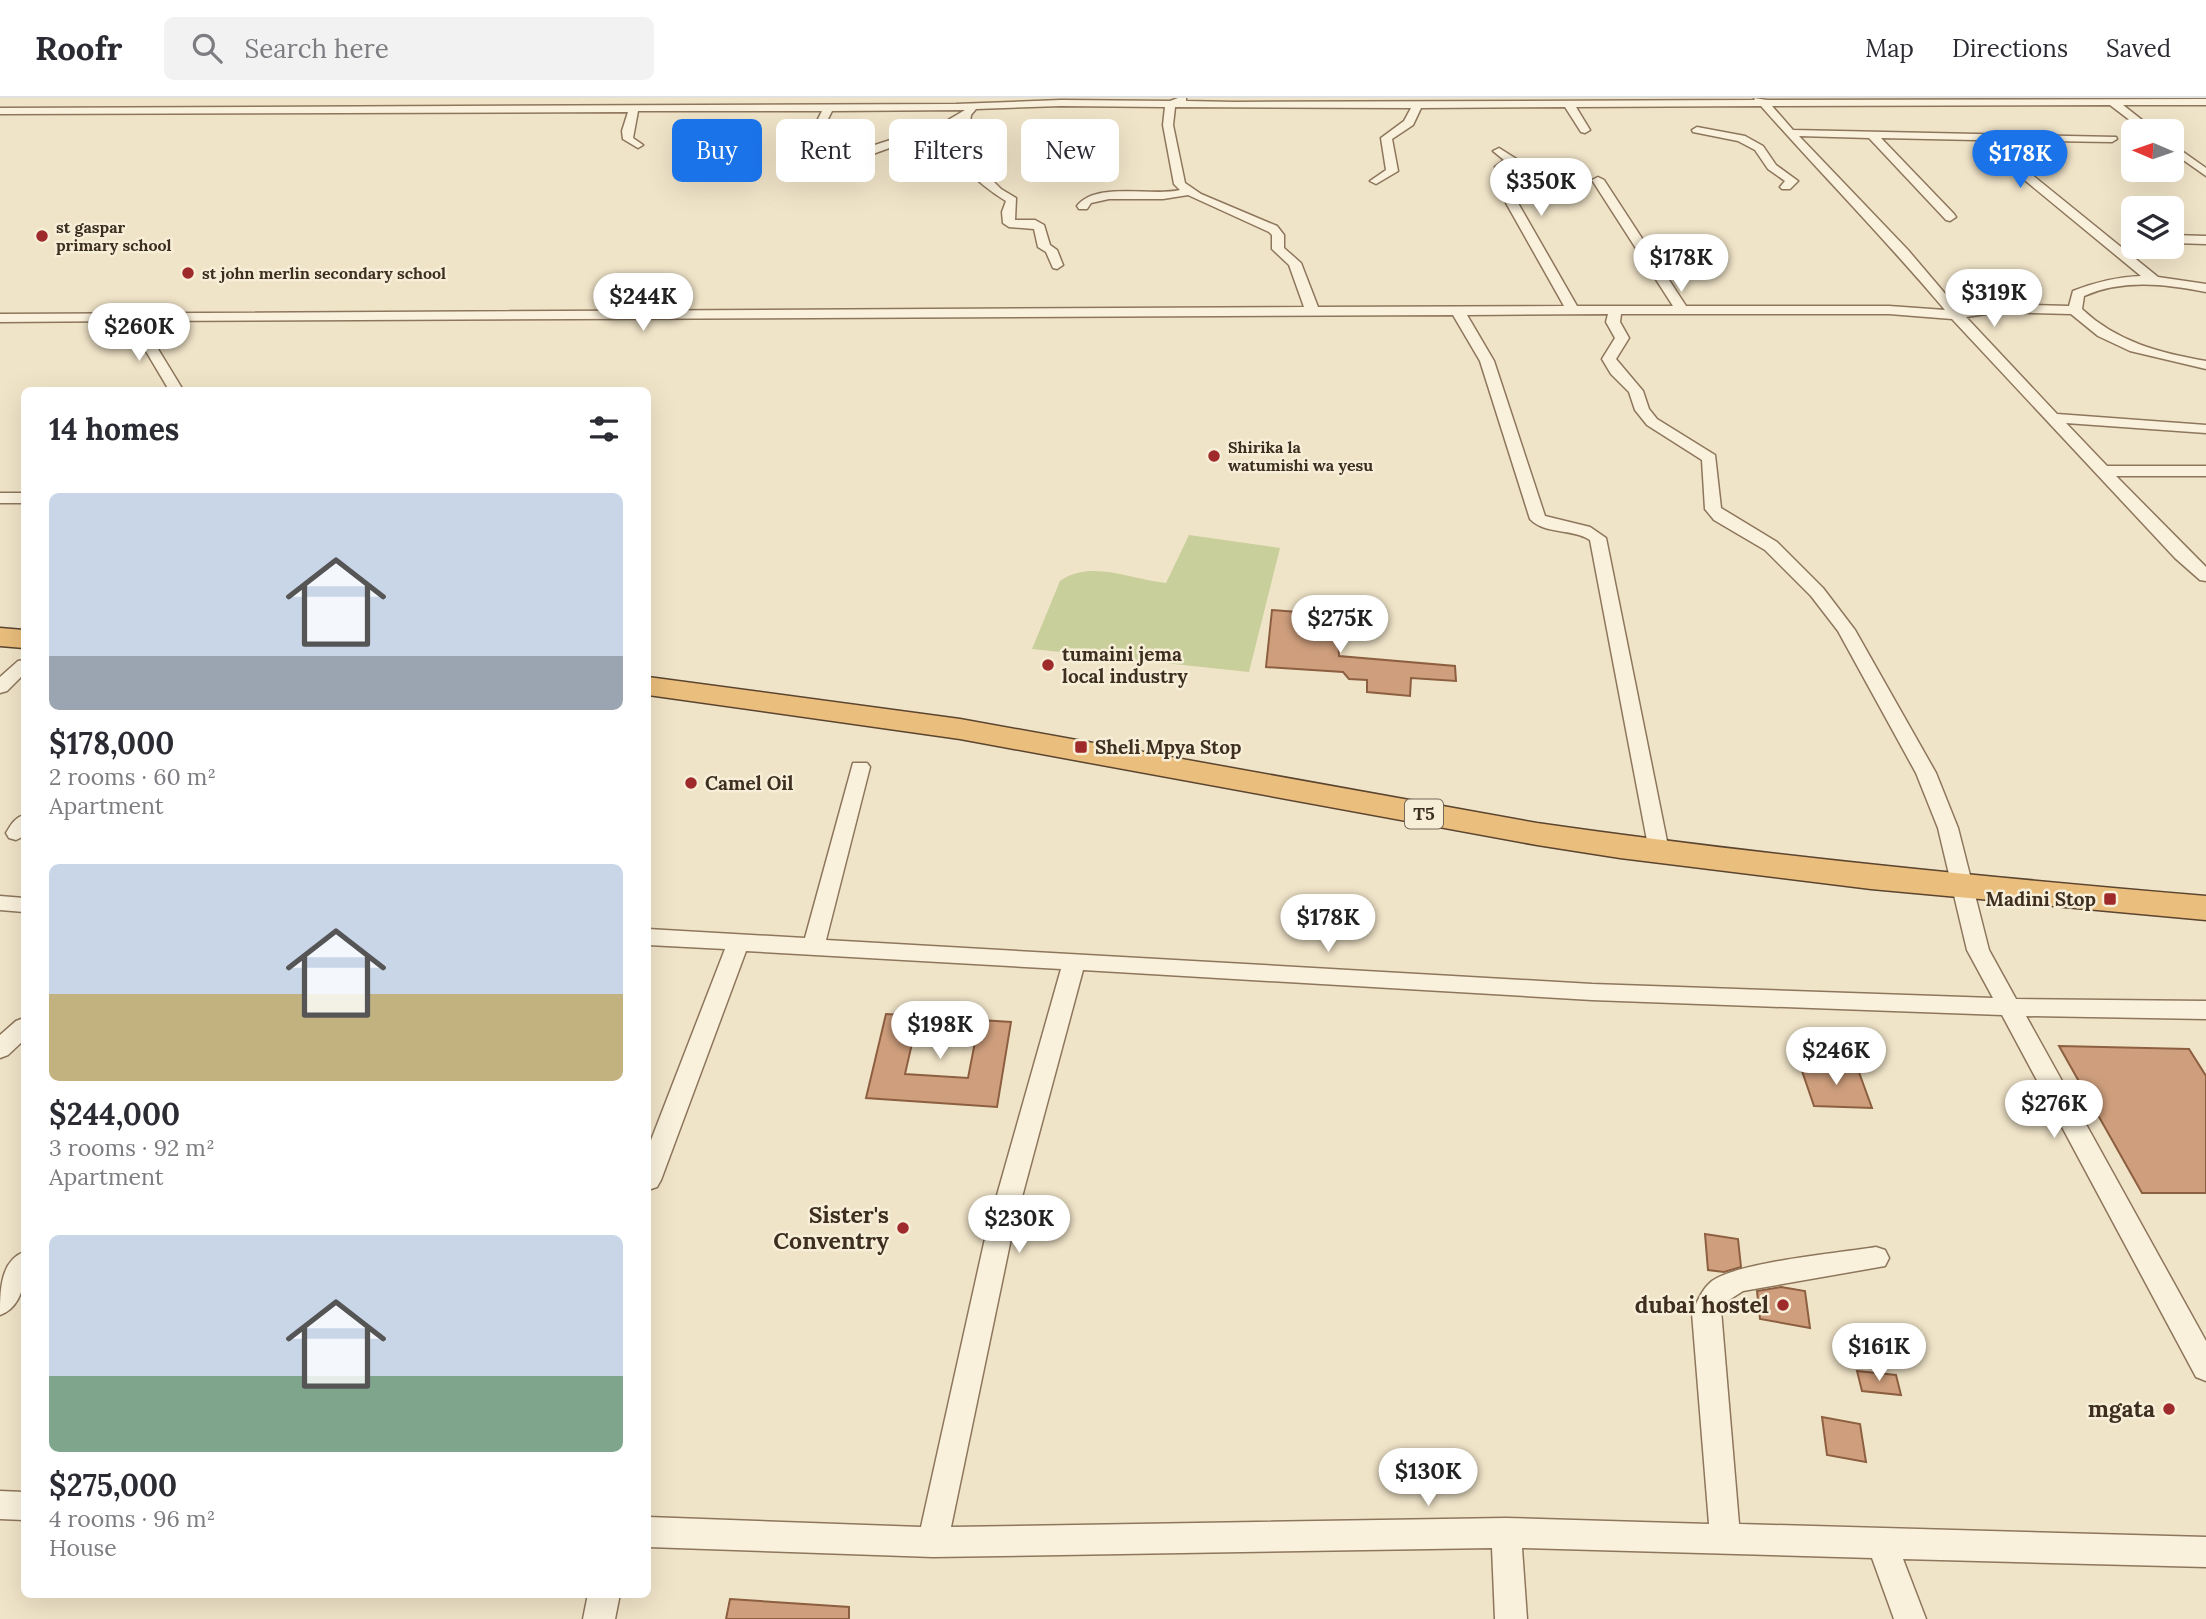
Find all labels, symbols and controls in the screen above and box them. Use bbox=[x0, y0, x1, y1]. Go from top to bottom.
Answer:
search box bbox=[164, 17, 654, 80]
text: Roofr bbox=[35, 27, 122, 69]
icon: search bbox=[188, 29, 226, 67]
text: Search here bbox=[244, 32, 389, 65]
text: Map bbox=[1865, 33, 1914, 64]
text: Directions bbox=[1952, 33, 2068, 64]
text: Saved bbox=[2106, 33, 2171, 64]
chip: Buy bbox=[672, 119, 762, 182]
chip: Rent bbox=[776, 119, 875, 182]
chip: Filters bbox=[889, 119, 1007, 182]
chip: New bbox=[1021, 119, 1119, 182]
north arrow bbox=[2121, 119, 2184, 182]
map controls bbox=[2121, 119, 2184, 259]
pin: $178K bbox=[1971, 130, 2069, 190]
text: $178K bbox=[1988, 138, 2052, 167]
pin: $350K bbox=[1492, 158, 1590, 218]
text: $350K bbox=[1506, 166, 1576, 195]
button: layers bbox=[2121, 196, 2184, 259]
place label: st gaspar primary school bbox=[56, 217, 172, 255]
marker: st gaspar primary school bbox=[34, 228, 50, 244]
pin: $178K bbox=[1632, 234, 1730, 294]
text: $178K bbox=[1649, 242, 1713, 271]
place label: st john merlin secondary school bbox=[202, 263, 446, 283]
marker: st john merlin secondary school bbox=[180, 265, 196, 281]
pin: $319K bbox=[1945, 270, 2043, 329]
pin: $244K bbox=[594, 274, 692, 333]
text: $319K bbox=[1961, 277, 2027, 306]
text: $244K bbox=[609, 281, 677, 310]
pin: $260K bbox=[90, 303, 188, 363]
text: $260K bbox=[104, 311, 174, 340]
text: 14 homes bbox=[49, 410, 179, 448]
icon: filters bbox=[585, 410, 623, 448]
place label: Shirika la watumishi wa yesu bbox=[1228, 437, 1373, 475]
marker: Shirika la watumishi wa yesu bbox=[1206, 448, 1222, 464]
icon: home bbox=[273, 539, 399, 665]
pin: $275K bbox=[1291, 596, 1389, 655]
text: $275K bbox=[1307, 603, 1373, 632]
place label: tumaini jema local industry bbox=[1062, 642, 1188, 688]
marker: tumaini jema local industry bbox=[1040, 657, 1056, 673]
text: $178,000 bbox=[49, 724, 174, 762]
place label: Sheli Mpya Stop bbox=[1095, 735, 1241, 759]
marker: Sheli Mpya Stop bbox=[1073, 739, 1089, 755]
text: 2 rooms · 60 m² bbox=[49, 762, 216, 791]
place label: Camel Oil bbox=[705, 771, 793, 795]
marker: Camel Oil bbox=[683, 775, 699, 791]
text: Apartment bbox=[49, 791, 164, 820]
road number: T5 bbox=[1405, 800, 1443, 828]
place label: Madini Stop bbox=[1986, 887, 2096, 911]
marker: Madini Stop bbox=[2102, 891, 2118, 907]
pin: $178K bbox=[1279, 894, 1377, 954]
text: $178K bbox=[1296, 902, 1360, 931]
icon: home bbox=[273, 910, 399, 1036]
pin: $198K bbox=[891, 1002, 989, 1061]
text: $198K bbox=[907, 1009, 973, 1038]
pin: $246K bbox=[1787, 1028, 1885, 1087]
text: $246K bbox=[1802, 1035, 1870, 1064]
pin: $276K bbox=[2005, 1080, 2103, 1140]
text: $276K bbox=[2021, 1088, 2087, 1117]
text: $244,000 bbox=[49, 1095, 180, 1133]
text: 3 rooms · 92 m² bbox=[49, 1133, 215, 1162]
text: Apartment bbox=[49, 1162, 164, 1191]
pin: $230K bbox=[970, 1196, 1068, 1255]
place label: Sister's Conventry bbox=[773, 1200, 889, 1255]
text: $230K bbox=[984, 1203, 1054, 1232]
marker: Sister's Conventry bbox=[895, 1220, 911, 1236]
icon: home bbox=[273, 1281, 399, 1407]
place label: dubai hostel bbox=[1635, 1290, 1769, 1319]
marker: dubai hostel bbox=[1775, 1297, 1791, 1313]
pin: $161K bbox=[1830, 1324, 1928, 1383]
text: $161K bbox=[1848, 1331, 1910, 1360]
place label: mgata bbox=[2088, 1394, 2155, 1423]
marker: mgata bbox=[2161, 1401, 2177, 1417]
pin: $130K bbox=[1379, 1448, 1477, 1508]
text: $130K bbox=[1395, 1456, 1461, 1485]
text: $275,000 bbox=[49, 1466, 177, 1504]
text: 4 rooms · 96 m² bbox=[49, 1504, 215, 1533]
text: House bbox=[49, 1533, 117, 1562]

